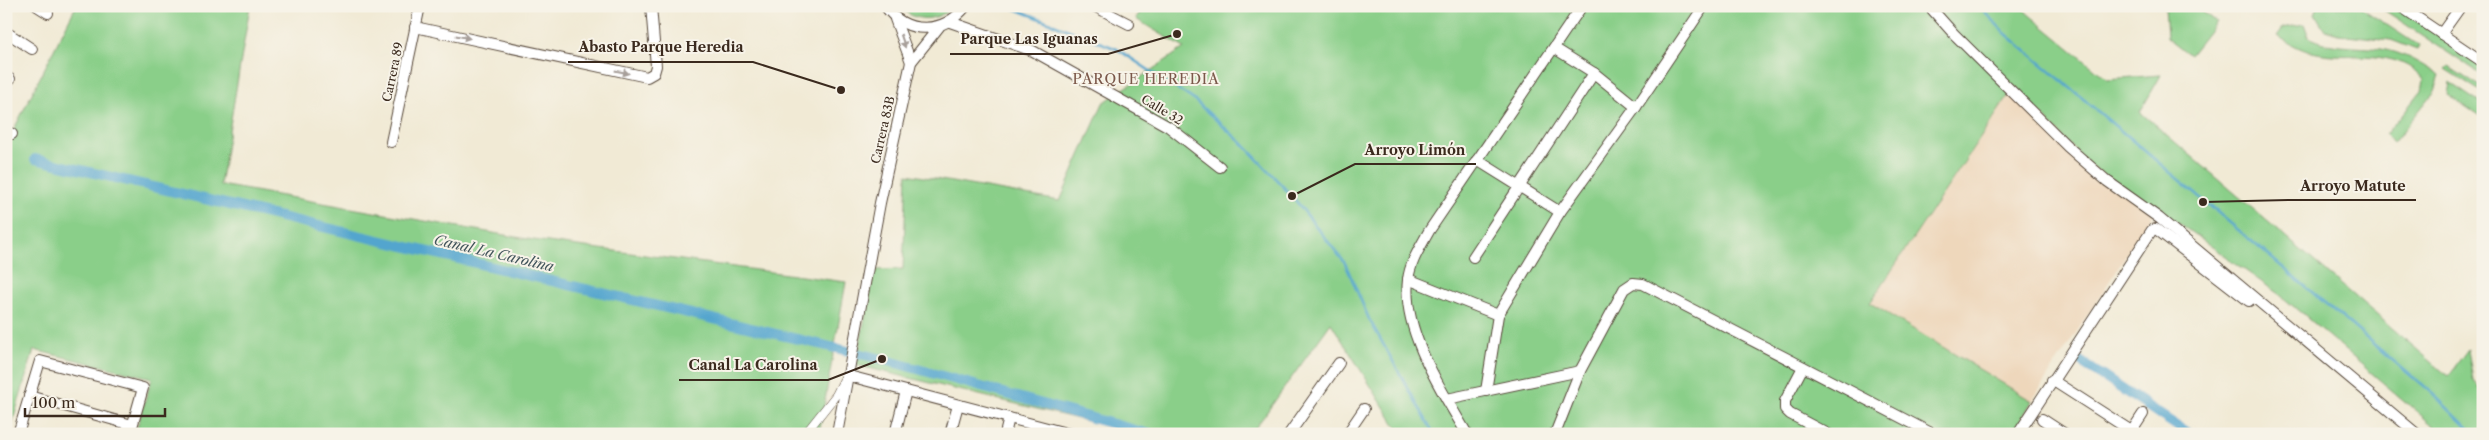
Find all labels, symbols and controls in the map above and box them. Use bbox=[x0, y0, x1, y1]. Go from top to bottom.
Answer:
callout: Parque Las Iguanas bbox=[950, 25, 1108, 54]
text: Parque Las Iguanas bbox=[960, 30, 1098, 48]
one-way arrow bbox=[456, 33, 471, 41]
callout: Abasto Parque Heredia bbox=[568, 33, 753, 62]
one-way arrow bbox=[900, 33, 907, 48]
text: Abasto Parque Heredia bbox=[577, 38, 745, 56]
street label: Carrera 89 bbox=[379, 41, 406, 103]
one-way arrow bbox=[614, 68, 629, 76]
district label: PARQUE HEREDIA bbox=[1072, 70, 1220, 88]
street label: Calle 32 bbox=[1139, 91, 1186, 128]
street label: Carrera 83B bbox=[867, 95, 898, 165]
callout: Arroyo Limón bbox=[1355, 135, 1476, 164]
text: Arroyo Limón bbox=[1364, 141, 1466, 159]
callout: Arroyo Matute bbox=[2290, 171, 2416, 200]
text: Arroyo Matute bbox=[2299, 177, 2406, 195]
water label: Canal La Carolina bbox=[432, 230, 556, 276]
callout: Canal La Carolina bbox=[679, 351, 828, 380]
text: Canal La Carolina bbox=[688, 356, 819, 374]
scale bar bbox=[25, 385, 165, 417]
text: 100 m bbox=[32, 393, 75, 412]

